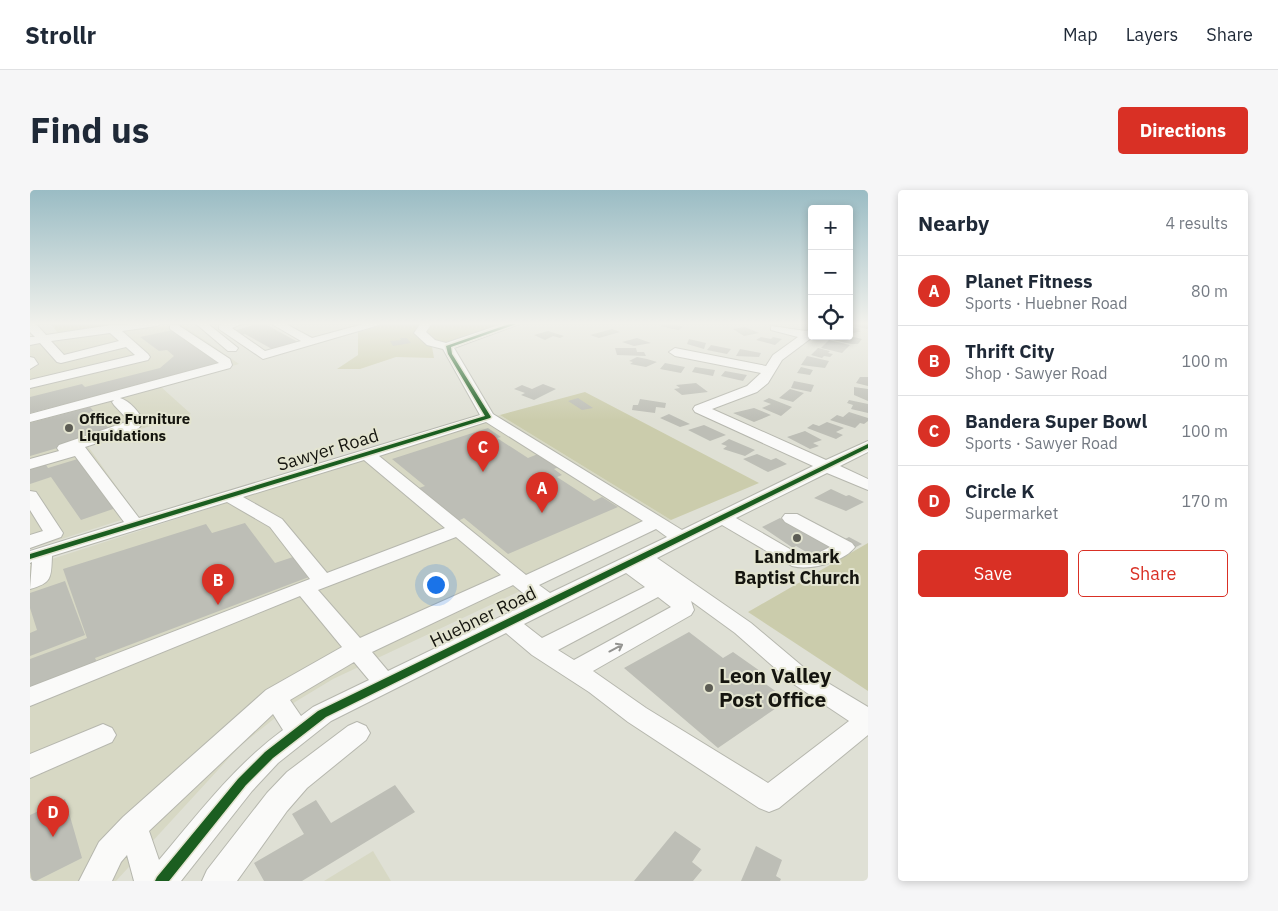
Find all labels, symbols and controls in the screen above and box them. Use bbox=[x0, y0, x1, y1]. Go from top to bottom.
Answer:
text: Strollr bbox=[25, 19, 96, 51]
text: Map bbox=[1063, 23, 1098, 46]
text: Layers bbox=[1126, 23, 1178, 46]
text: Share bbox=[1206, 23, 1253, 46]
text: Find us bbox=[30, 107, 149, 153]
button: Directions bbox=[1118, 107, 1248, 154]
map controls bbox=[808, 205, 853, 340]
button: + bbox=[808, 205, 853, 250]
text: Nearby bbox=[918, 209, 989, 237]
text: 4 results bbox=[1165, 213, 1228, 233]
button: − bbox=[808, 250, 853, 295]
text: Planet Fitness bbox=[965, 269, 1093, 293]
text: A bbox=[929, 281, 939, 301]
text: 80 m bbox=[1191, 281, 1228, 301]
text: Sports · Huebner Road bbox=[965, 293, 1127, 313]
button: locate bbox=[808, 295, 853, 340]
text: Thrift City bbox=[965, 339, 1054, 363]
text: B bbox=[929, 351, 939, 371]
text: 100 m bbox=[1181, 351, 1228, 371]
text: Shop · Sawyer Road bbox=[965, 363, 1108, 383]
place label: Office Furniture Liquidations bbox=[79, 409, 190, 445]
text: Bandera Super Bowl bbox=[965, 409, 1147, 433]
text: C bbox=[929, 421, 939, 441]
text: 100 m bbox=[1181, 421, 1228, 441]
marker: Office Furniture Liquidations bbox=[63, 422, 75, 434]
street label: Sawyer Road bbox=[274, 423, 381, 476]
pin: C bbox=[467, 431, 499, 472]
text: Sports · Sawyer Road bbox=[965, 433, 1118, 453]
pin: A bbox=[526, 472, 558, 513]
text: Circle K bbox=[965, 479, 1034, 503]
text: D bbox=[928, 491, 940, 511]
text: 170 m bbox=[1181, 491, 1228, 511]
text: Supermarket bbox=[965, 503, 1058, 523]
marker: Landmark Baptist Church bbox=[791, 532, 803, 544]
place label: Landmark Baptist Church bbox=[734, 545, 860, 589]
button: Save bbox=[918, 550, 1068, 597]
button: Share bbox=[1078, 550, 1228, 597]
pin: B bbox=[202, 564, 234, 605]
your location bbox=[423, 572, 449, 598]
street label: Huebner Road bbox=[426, 581, 540, 652]
one-way arrow bbox=[608, 643, 623, 653]
place label: Leon Valley Post Office bbox=[719, 661, 832, 713]
marker: Leon Valley Post Office bbox=[703, 682, 715, 694]
pin: D bbox=[37, 796, 69, 837]

